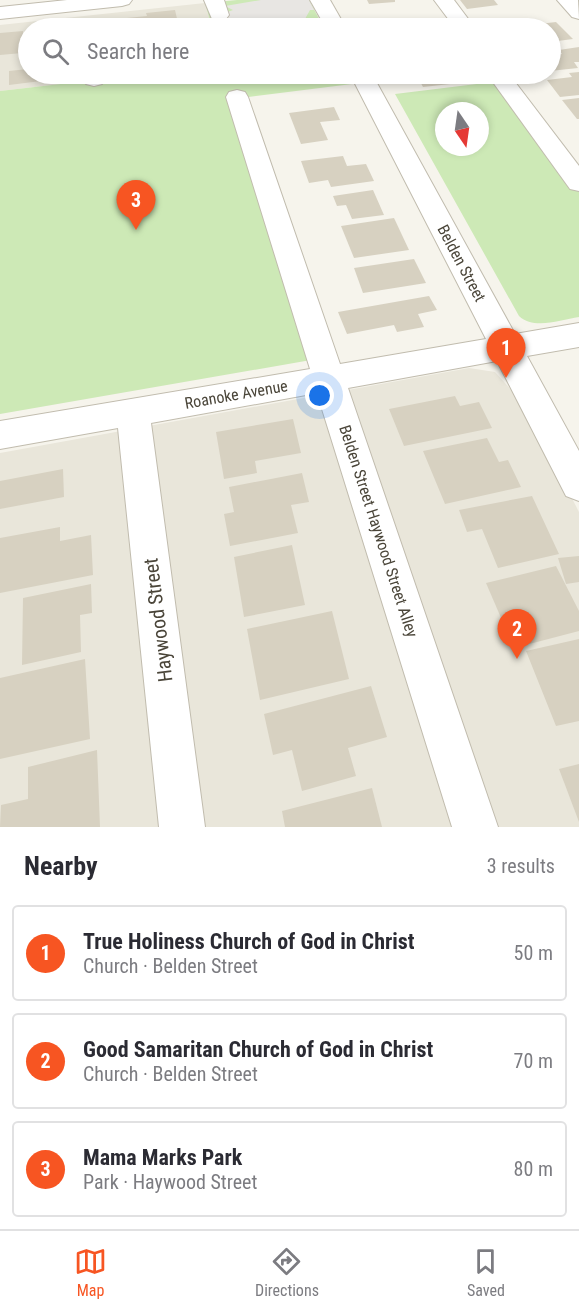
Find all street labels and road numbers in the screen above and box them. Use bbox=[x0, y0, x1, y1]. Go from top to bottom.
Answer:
street label: Belden Street bbox=[433, 222, 490, 305]
street label: Roanoke Avenue bbox=[183, 376, 289, 413]
street label: Belden Street Haywood Street Alley bbox=[335, 423, 422, 640]
street label: Haywood Street bbox=[138, 557, 178, 683]

